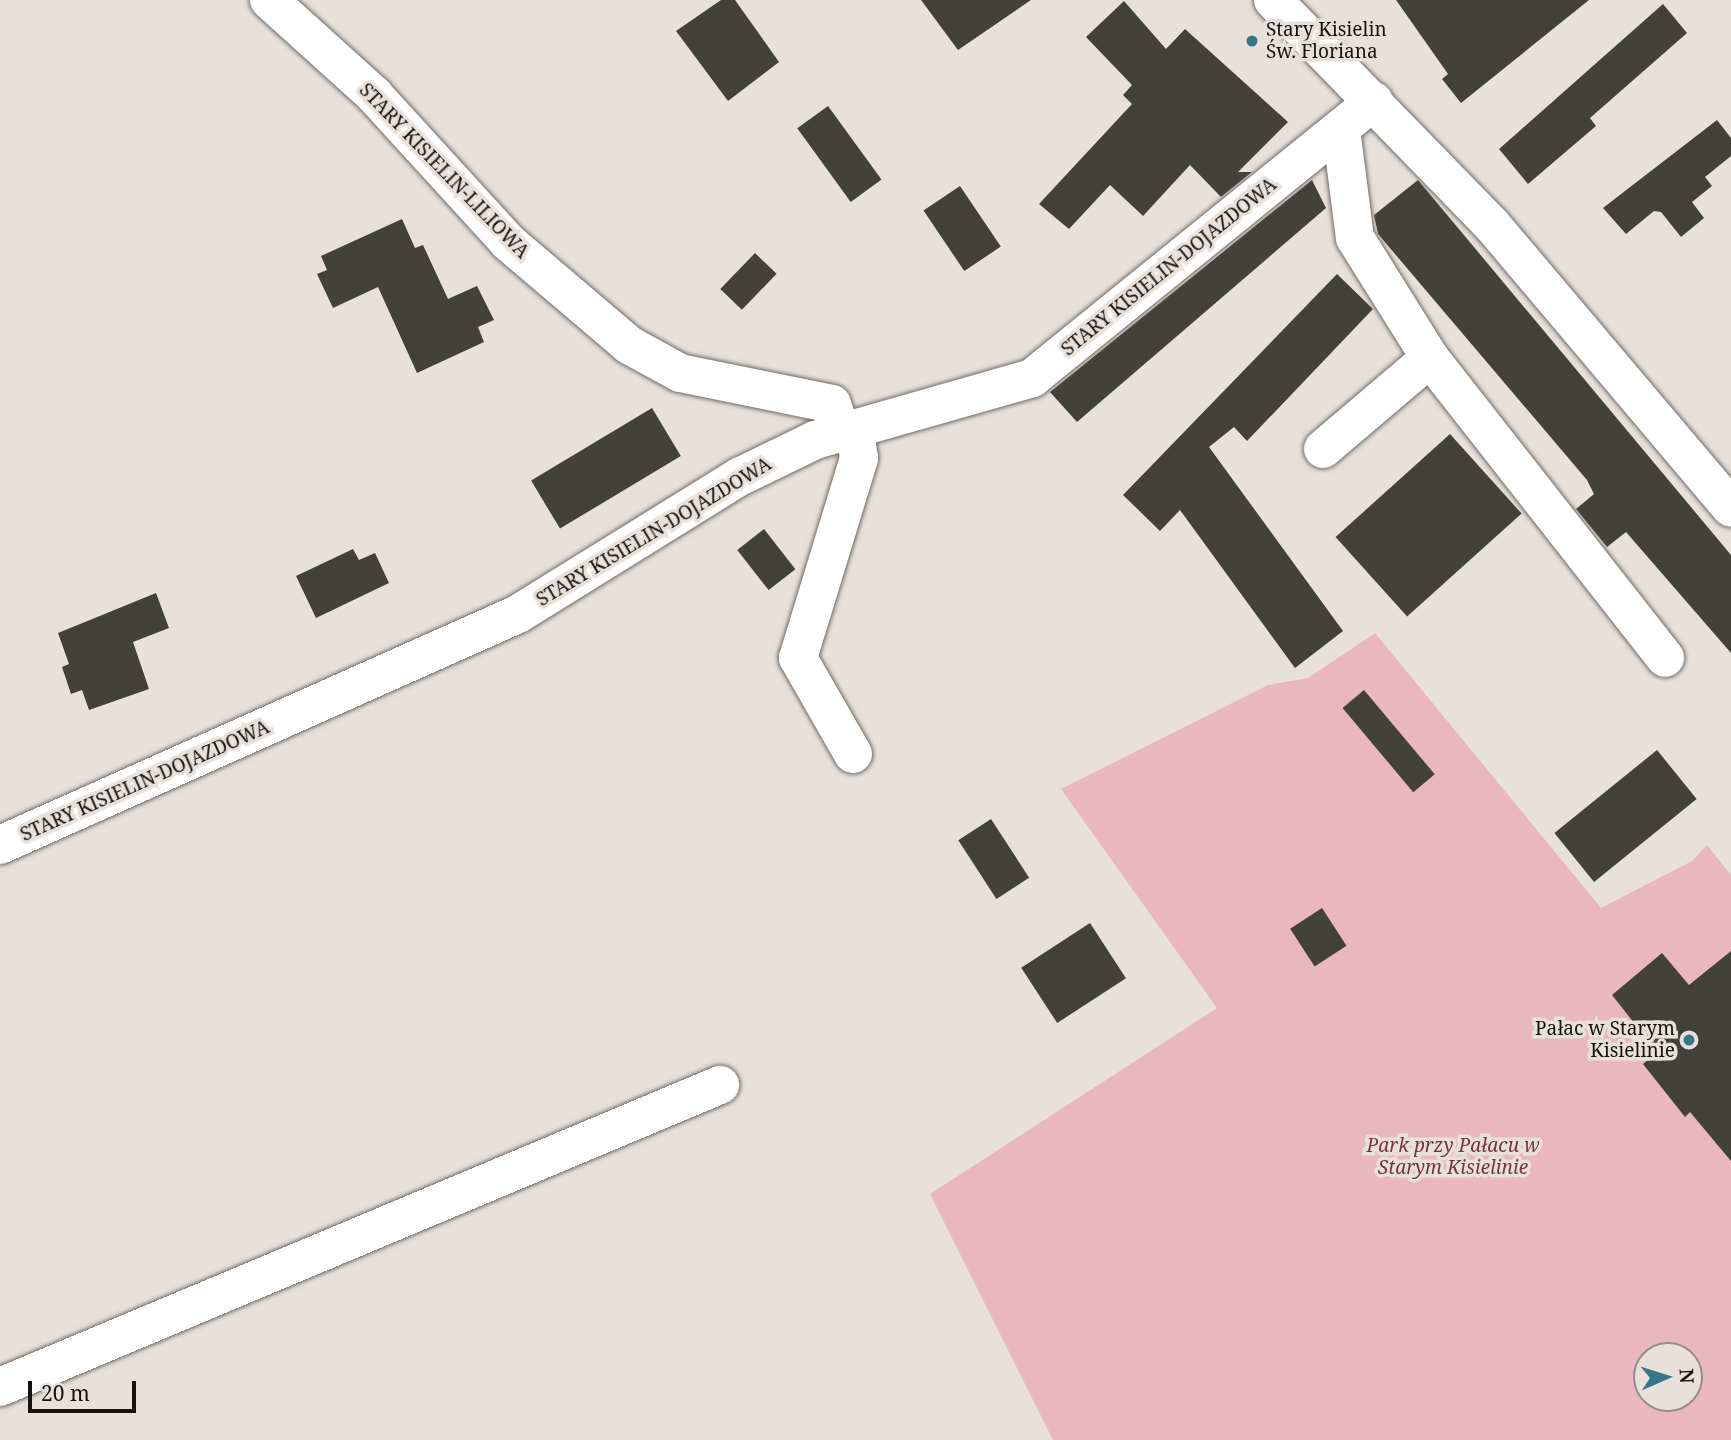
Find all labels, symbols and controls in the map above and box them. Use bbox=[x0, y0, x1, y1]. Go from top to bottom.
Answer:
place label: Stary Kisielin Św. Floriana bbox=[1266, 19, 1387, 63]
marker: Stary Kisielin Św. Floriana bbox=[1244, 33, 1260, 49]
street label: STARY KISIELIN-LILIOWA bbox=[354, 79, 534, 263]
street label: STARY KISIELIN-DOJAZDOWA bbox=[1057, 173, 1281, 361]
street label: STARY KISIELIN-DOJAZDOWA bbox=[532, 453, 776, 611]
street label: STARY KISIELIN-DOJAZDOWA bbox=[17, 716, 273, 846]
place label: Pałac w Starym Kisielinie bbox=[1535, 1018, 1675, 1062]
marker: Pałac w Starym Kisielinie bbox=[1681, 1032, 1697, 1048]
park label: Park przy Pałacu w Starym Kisielinie bbox=[1366, 1135, 1540, 1179]
north arrow bbox=[1633, 1342, 1703, 1412]
scale bar bbox=[32, 1366, 140, 1410]
text: N bbox=[1674, 1368, 1700, 1384]
text: 20 m bbox=[41, 1379, 90, 1407]

